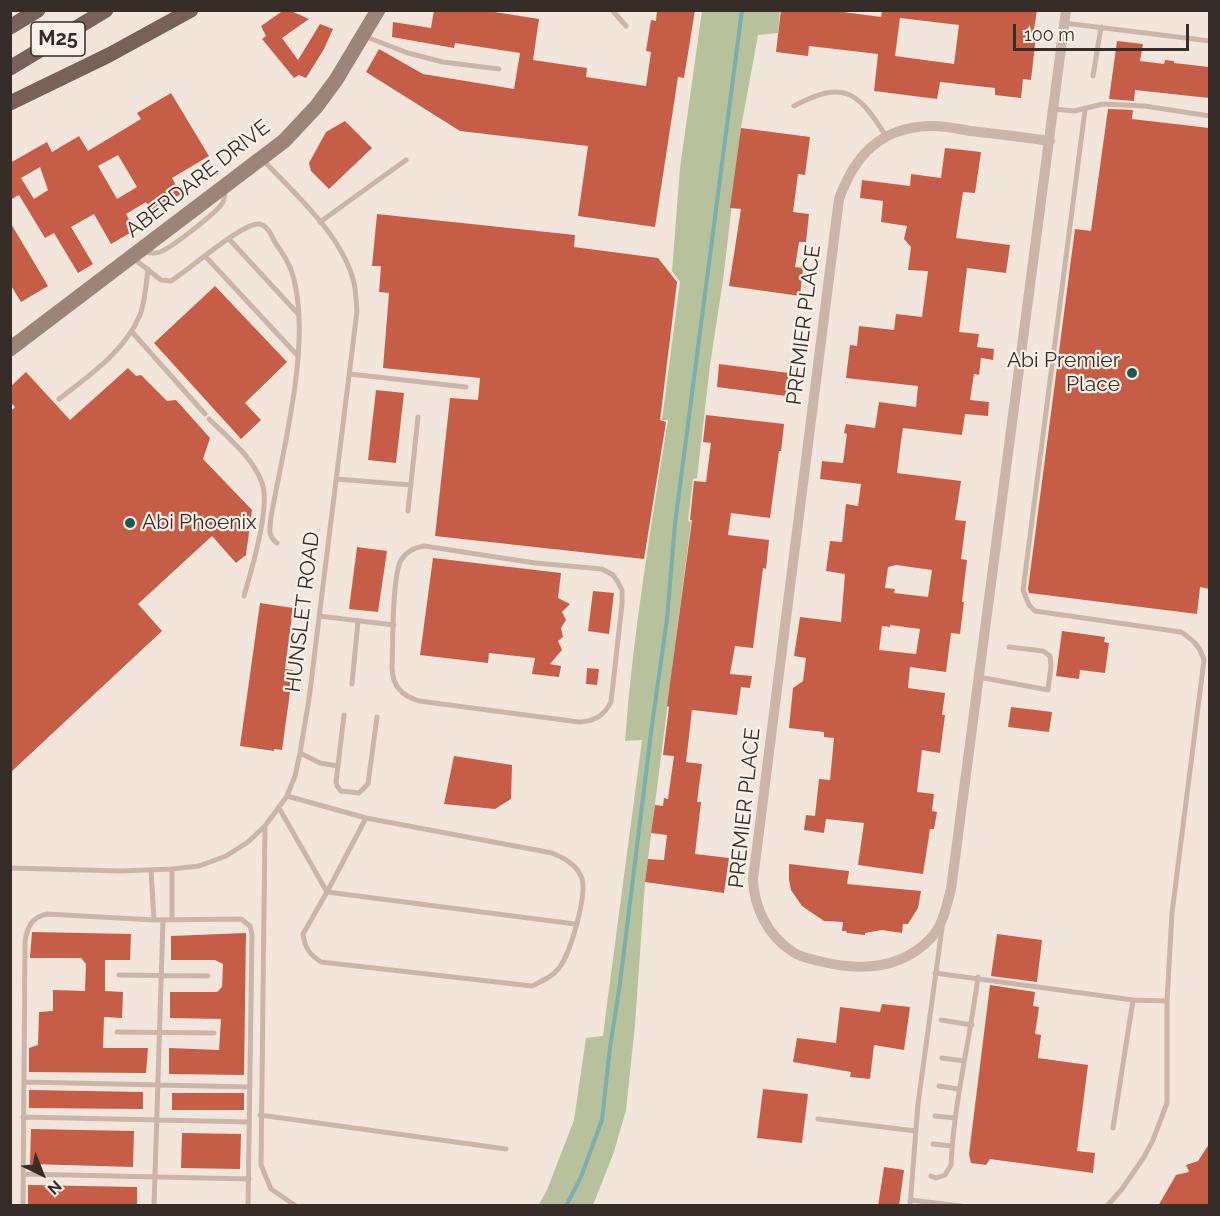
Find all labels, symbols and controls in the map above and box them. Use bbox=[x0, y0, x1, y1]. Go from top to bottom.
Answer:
scale bar bbox=[1016, 12, 1192, 50]
road number: M25 bbox=[31, 22, 85, 56]
text: 100 m bbox=[1024, 24, 1075, 45]
street label: ABERDARE DRIVE bbox=[121, 115, 275, 243]
street label: PREMIER PLACE bbox=[782, 243, 826, 407]
place label: Abi Premier Place bbox=[1007, 348, 1120, 398]
marker: Abi Premier Place bbox=[1125, 366, 1139, 380]
place label: Abi Phoenix bbox=[142, 510, 257, 536]
marker: Abi Phoenix bbox=[123, 516, 137, 530]
street label: HUNSLET ROAD bbox=[281, 530, 325, 694]
street label: PREMIER PLACE bbox=[724, 727, 766, 889]
north arrow bbox=[12, 1144, 72, 1204]
text: N bbox=[44, 1176, 66, 1199]

